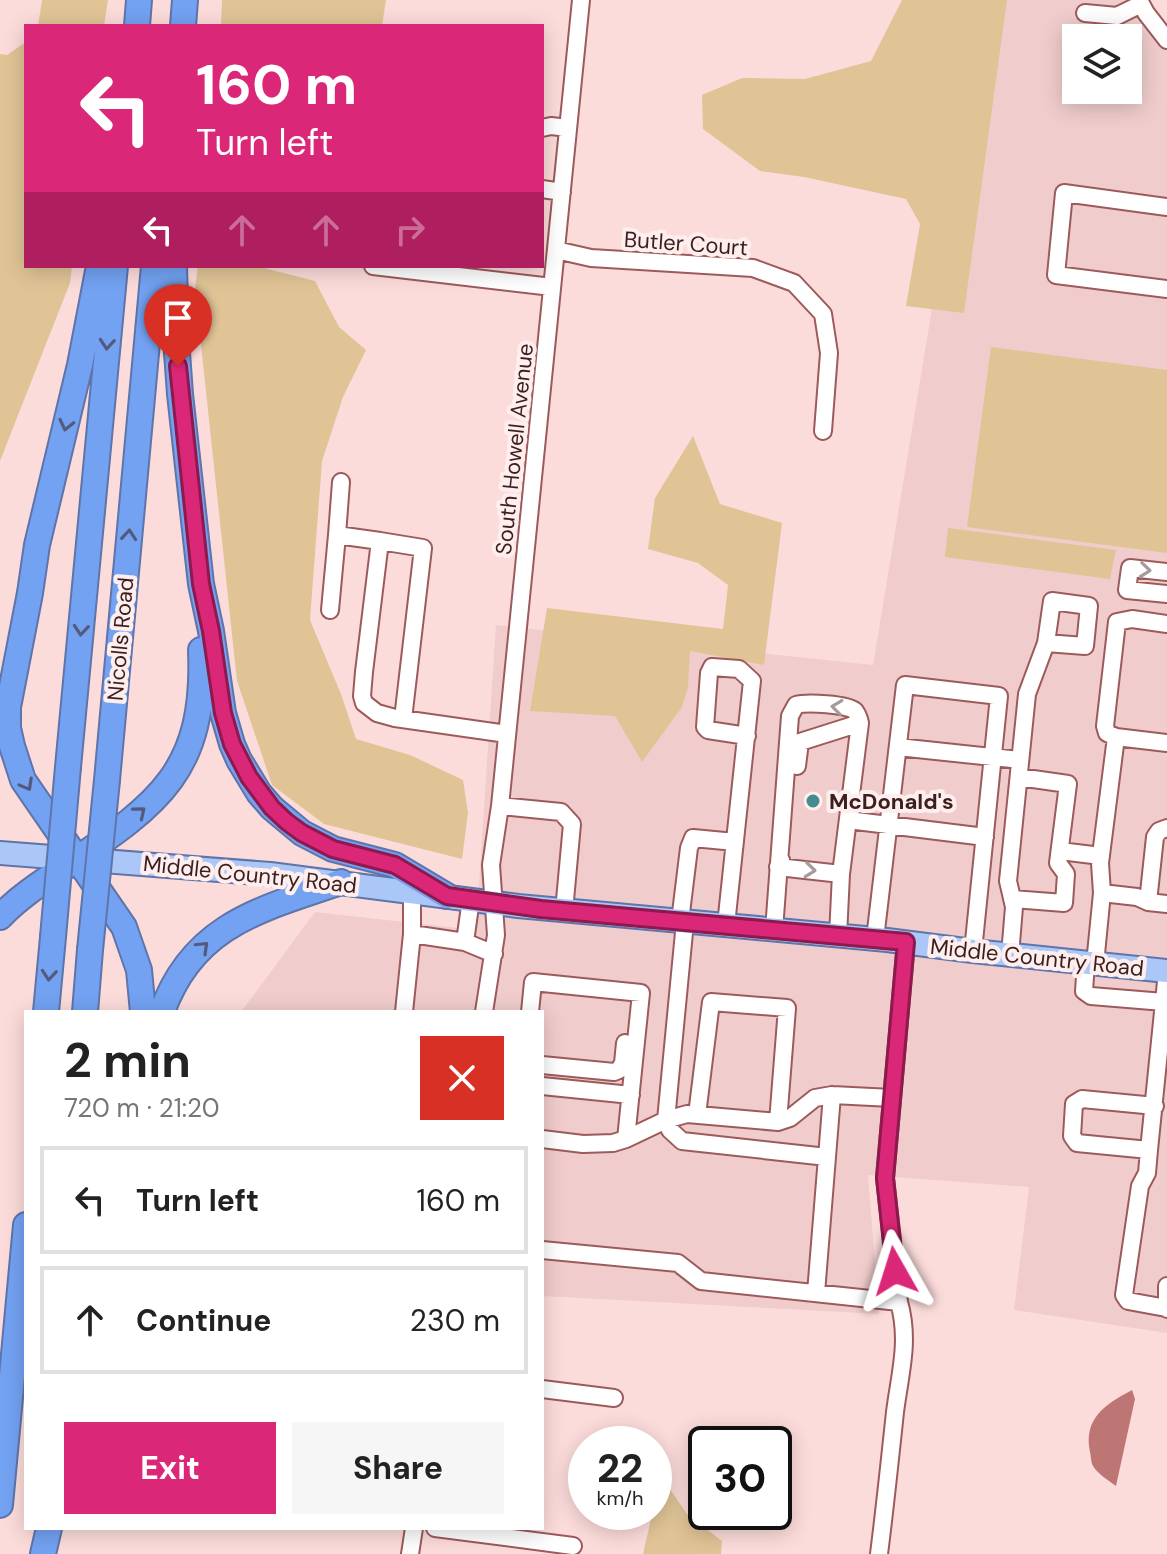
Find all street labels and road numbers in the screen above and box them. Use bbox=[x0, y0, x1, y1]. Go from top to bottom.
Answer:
street label: Butler Court bbox=[623, 225, 749, 262]
street label: South Howell Avenue bbox=[489, 342, 540, 556]
street label: Nicolls Road bbox=[101, 576, 140, 702]
street label: Middle Country Road bbox=[142, 849, 358, 900]
street label: Middle Country Road bbox=[929, 932, 1145, 983]

